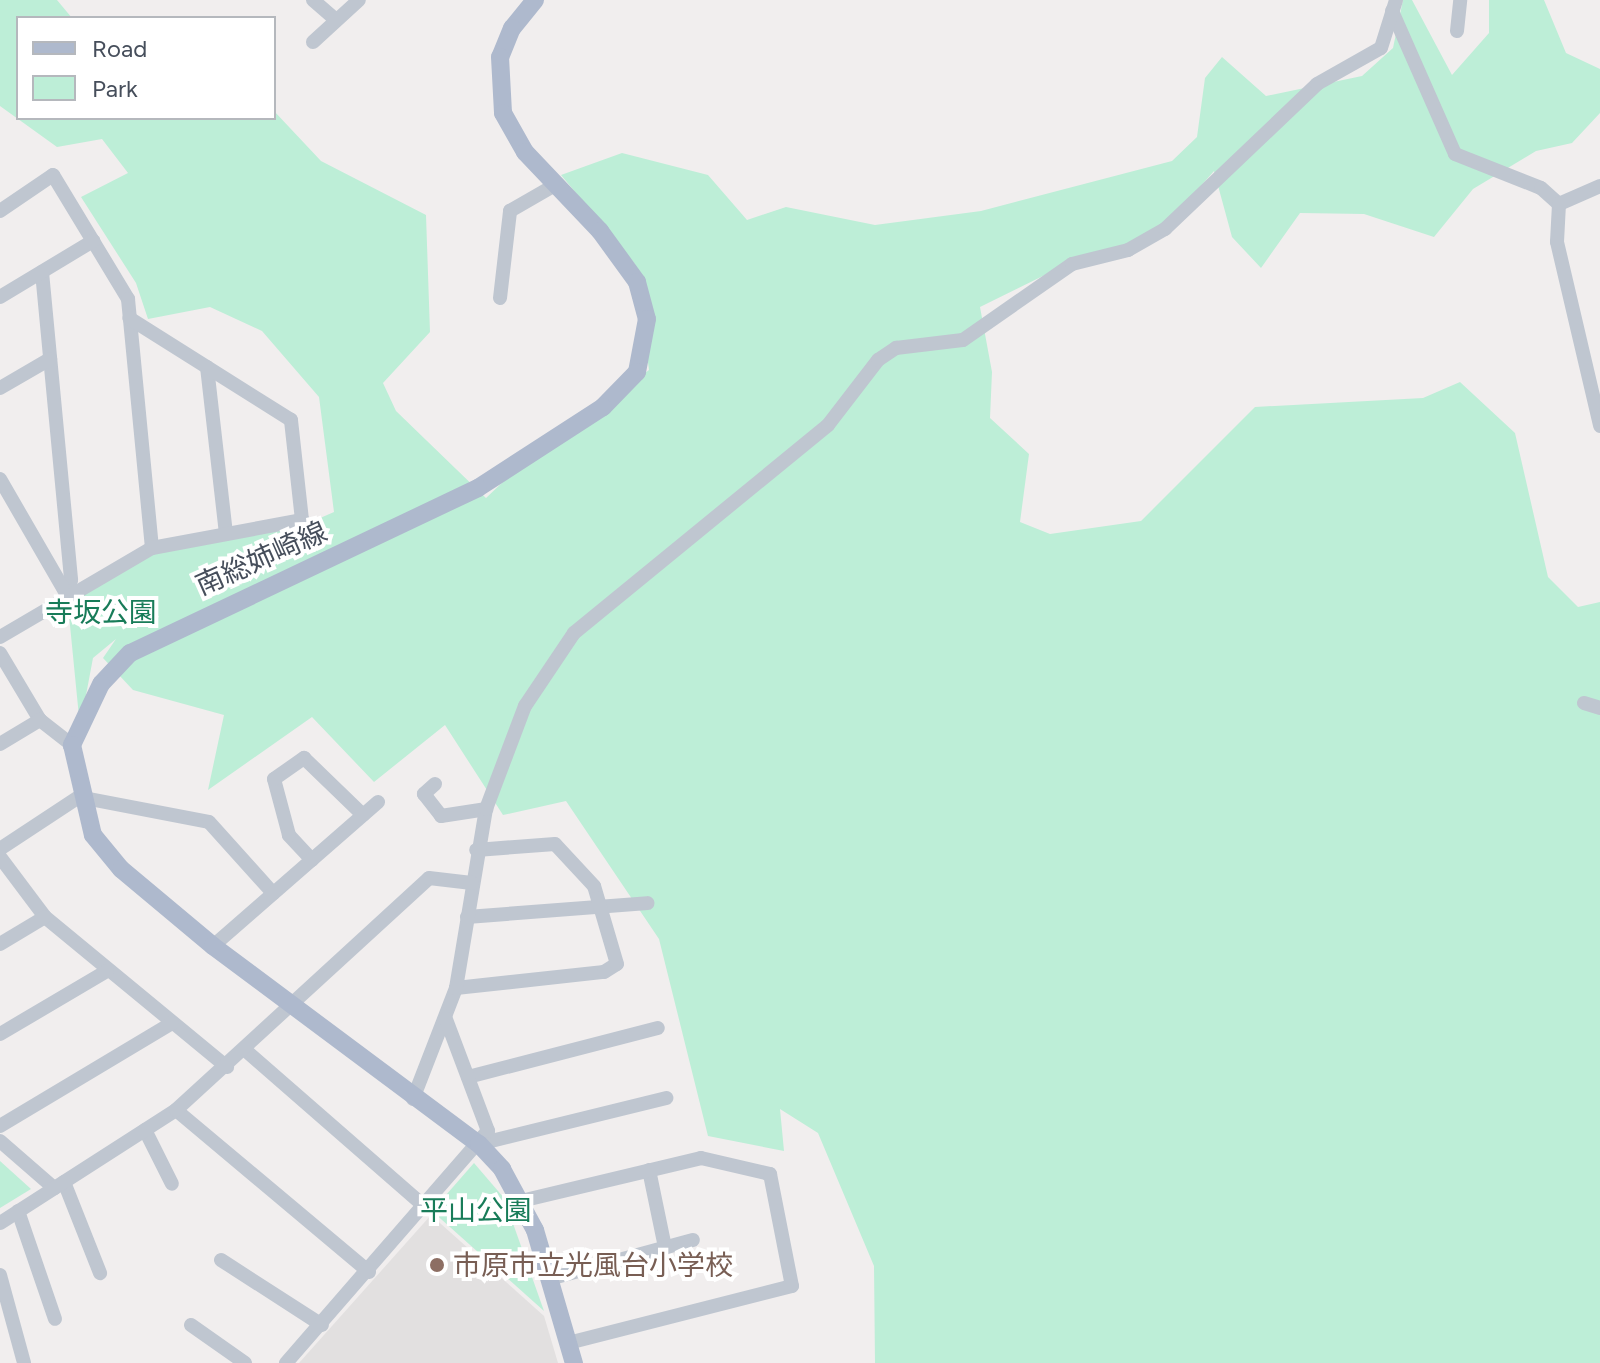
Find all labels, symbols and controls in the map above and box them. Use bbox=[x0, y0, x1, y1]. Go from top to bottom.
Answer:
legend bbox=[16, 16, 276, 120]
text: Road bbox=[92, 34, 147, 63]
text: Park bbox=[92, 74, 138, 103]
street label: 南総姉崎線 bbox=[190, 514, 332, 602]
park label: 寺坂公園 bbox=[45, 595, 157, 629]
park label: 平山公園 bbox=[420, 1193, 532, 1227]
place label: 市原市立光風台小学校 bbox=[453, 1248, 733, 1282]
marker: 市原市立光風台小学校 bbox=[428, 1256, 446, 1274]

